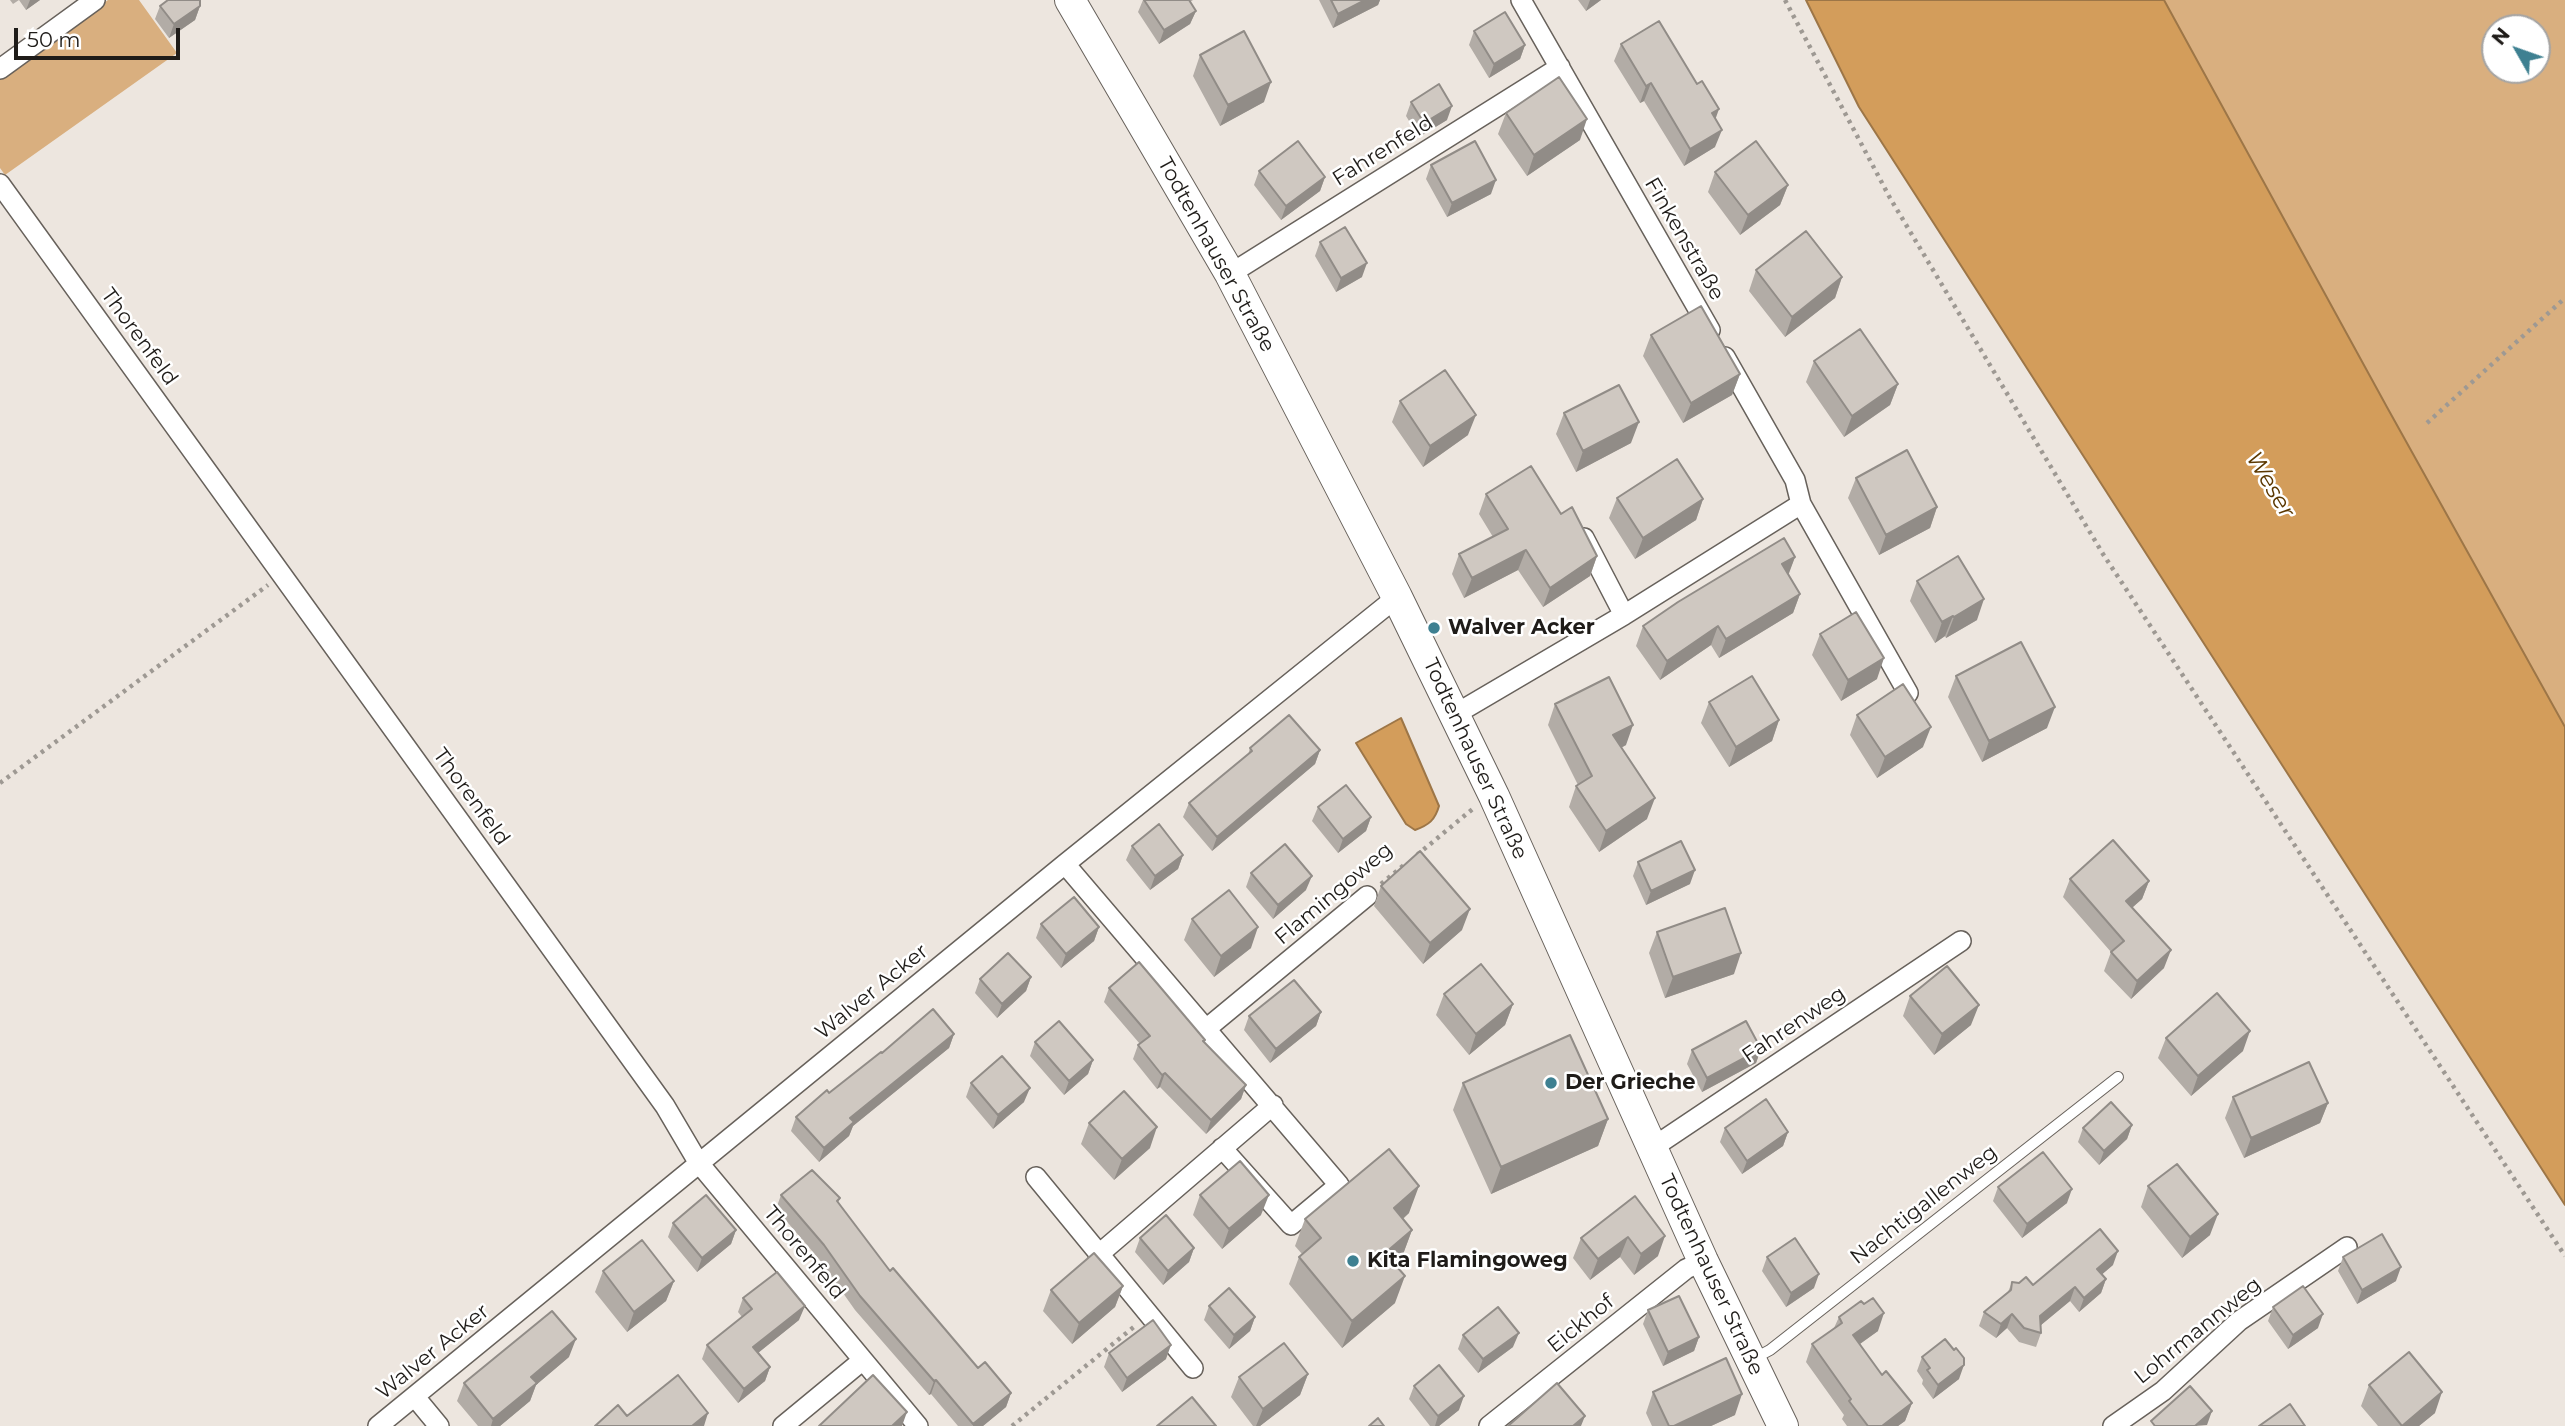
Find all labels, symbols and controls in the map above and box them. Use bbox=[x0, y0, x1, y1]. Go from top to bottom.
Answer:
scale bar bbox=[18, 14, 184, 58]
north arrow bbox=[2481, 14, 2551, 84]
text: N bbox=[2487, 23, 2515, 50]
text: 50 m bbox=[27, 27, 81, 52]
street label: Fahrenfeld bbox=[1328, 110, 1438, 192]
street label: Todtenhauser Straße bbox=[1152, 153, 1280, 357]
street label: Finkenstraße bbox=[1639, 173, 1729, 305]
street label: Thorenfeld bbox=[95, 283, 183, 391]
water label: Weser bbox=[2240, 447, 2300, 523]
place label: Walver Acker bbox=[1448, 615, 1595, 641]
marker: Walver Acker bbox=[1426, 620, 1442, 636]
street label: Todtenhauser Straße bbox=[1417, 655, 1533, 863]
street label: Thorenfeld bbox=[427, 743, 515, 851]
street label: Flamingoweg bbox=[1270, 837, 1398, 951]
street label: Walver Acker bbox=[811, 939, 933, 1045]
street label: Fahrenweg bbox=[1737, 981, 1851, 1069]
place label: Der Grieche bbox=[1565, 1070, 1696, 1096]
marker: Der Grieche bbox=[1543, 1075, 1559, 1091]
street label: Nachtigallenweg bbox=[1846, 1140, 2002, 1270]
street label: Todtenhauser Straße bbox=[1653, 1171, 1769, 1379]
street label: Thorenfeld bbox=[758, 1201, 850, 1305]
place label: Kita Flamingoweg bbox=[1367, 1248, 1568, 1274]
marker: Kita Flamingoweg bbox=[1345, 1253, 1361, 1269]
street label: Lohrmannweg bbox=[2129, 1272, 2267, 1390]
street label: Eickhof bbox=[1543, 1290, 1619, 1358]
street label: Walver Acker bbox=[372, 1299, 494, 1405]

